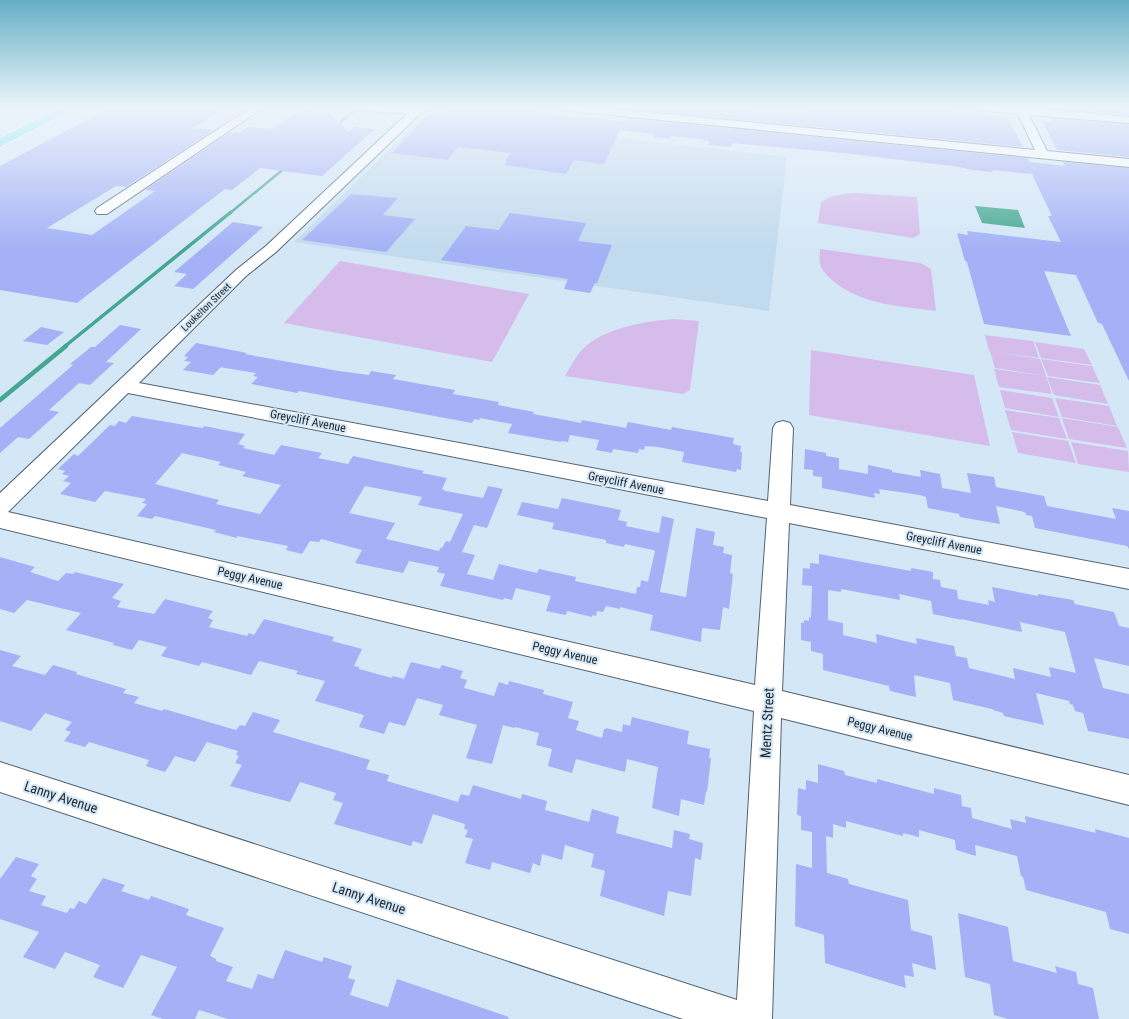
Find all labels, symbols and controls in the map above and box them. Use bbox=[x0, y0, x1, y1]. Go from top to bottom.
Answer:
street label: Loukelton Street bbox=[179, 281, 233, 333]
street label: Greycliff Avenue bbox=[269, 407, 348, 435]
street label: Greycliff Avenue bbox=[587, 469, 666, 497]
street label: Greycliff Avenue bbox=[905, 529, 984, 557]
street label: Peggy Avenue bbox=[216, 564, 284, 592]
street label: Peggy Avenue bbox=[531, 639, 599, 667]
street label: Mentz Street bbox=[757, 688, 777, 758]
street label: Peggy Avenue bbox=[846, 714, 914, 744]
street label: Lanny Avenue bbox=[22, 778, 100, 817]
street label: Lanny Avenue bbox=[330, 879, 408, 918]

